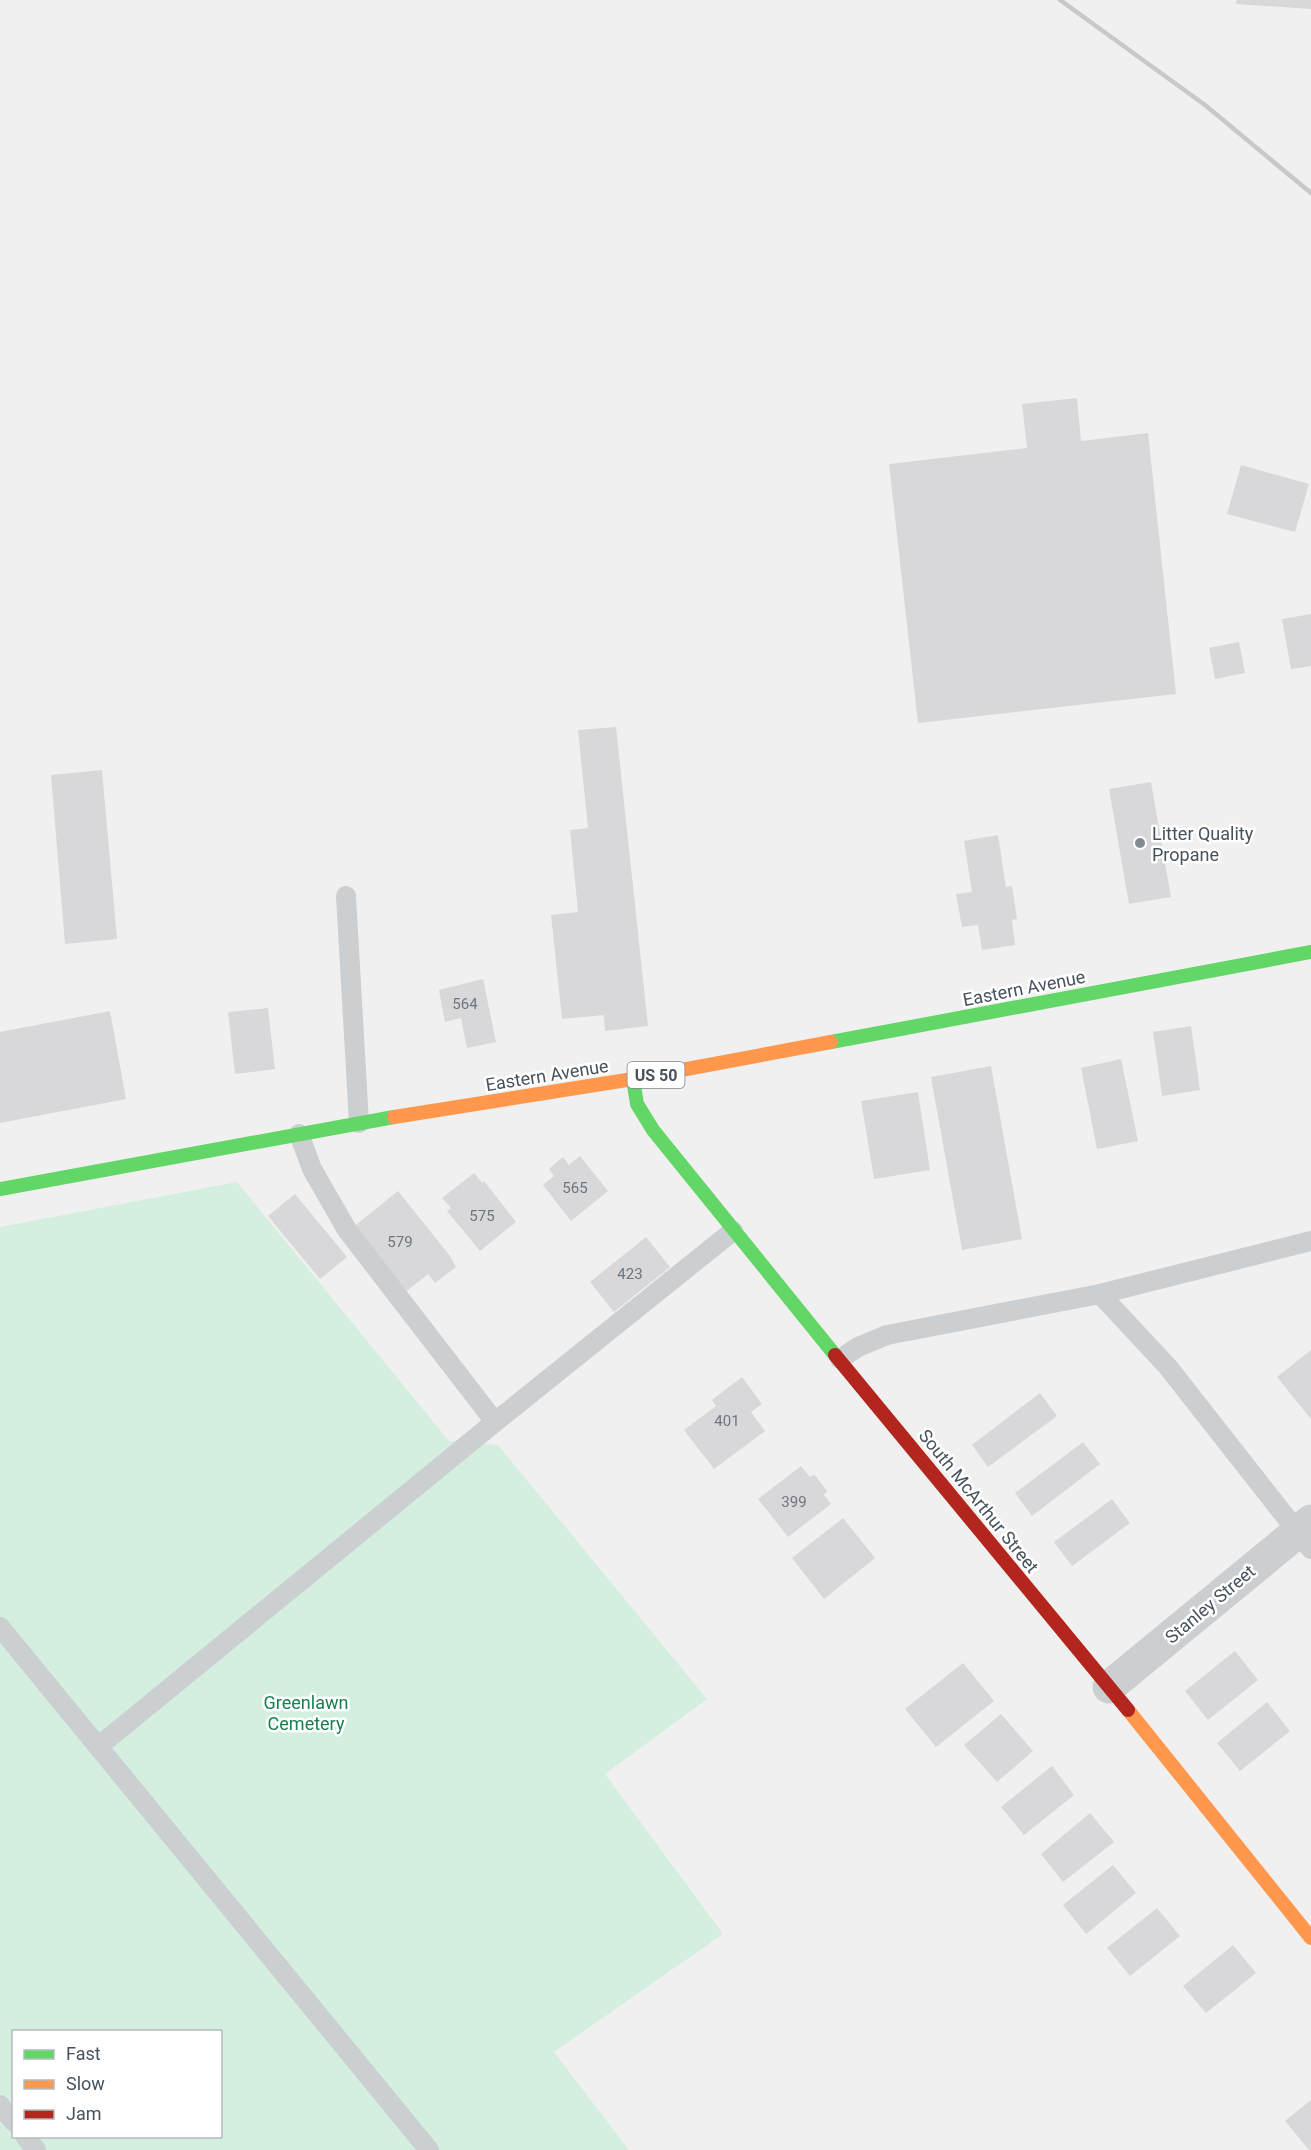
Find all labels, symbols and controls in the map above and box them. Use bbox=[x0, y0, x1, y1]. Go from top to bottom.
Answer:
place label: Litter Quality Propane bbox=[1152, 823, 1254, 865]
marker: Litter Quality Propane bbox=[1133, 836, 1147, 850]
street label: Eastern Avenue bbox=[961, 966, 1087, 1010]
house number: 564 bbox=[452, 995, 478, 1013]
street label: Eastern Avenue bbox=[484, 1055, 610, 1095]
road number: US 50 bbox=[628, 1062, 684, 1088]
house number: 565 bbox=[562, 1179, 588, 1197]
house number: 575 bbox=[469, 1207, 495, 1225]
house number: 579 bbox=[387, 1233, 413, 1251]
house number: 423 bbox=[617, 1265, 643, 1283]
house number: 401 bbox=[714, 1412, 740, 1430]
street label: South McArthur Street bbox=[915, 1425, 1043, 1577]
house number: 399 bbox=[781, 1493, 807, 1511]
street label: Stanley Street bbox=[1161, 1560, 1259, 1648]
park label: Greenlawn Cemetery bbox=[264, 1692, 348, 1734]
legend bbox=[12, 2030, 222, 2138]
text: Fast bbox=[66, 2043, 101, 2064]
text: Slow bbox=[66, 2073, 105, 2094]
text: Jam bbox=[66, 2103, 102, 2124]

